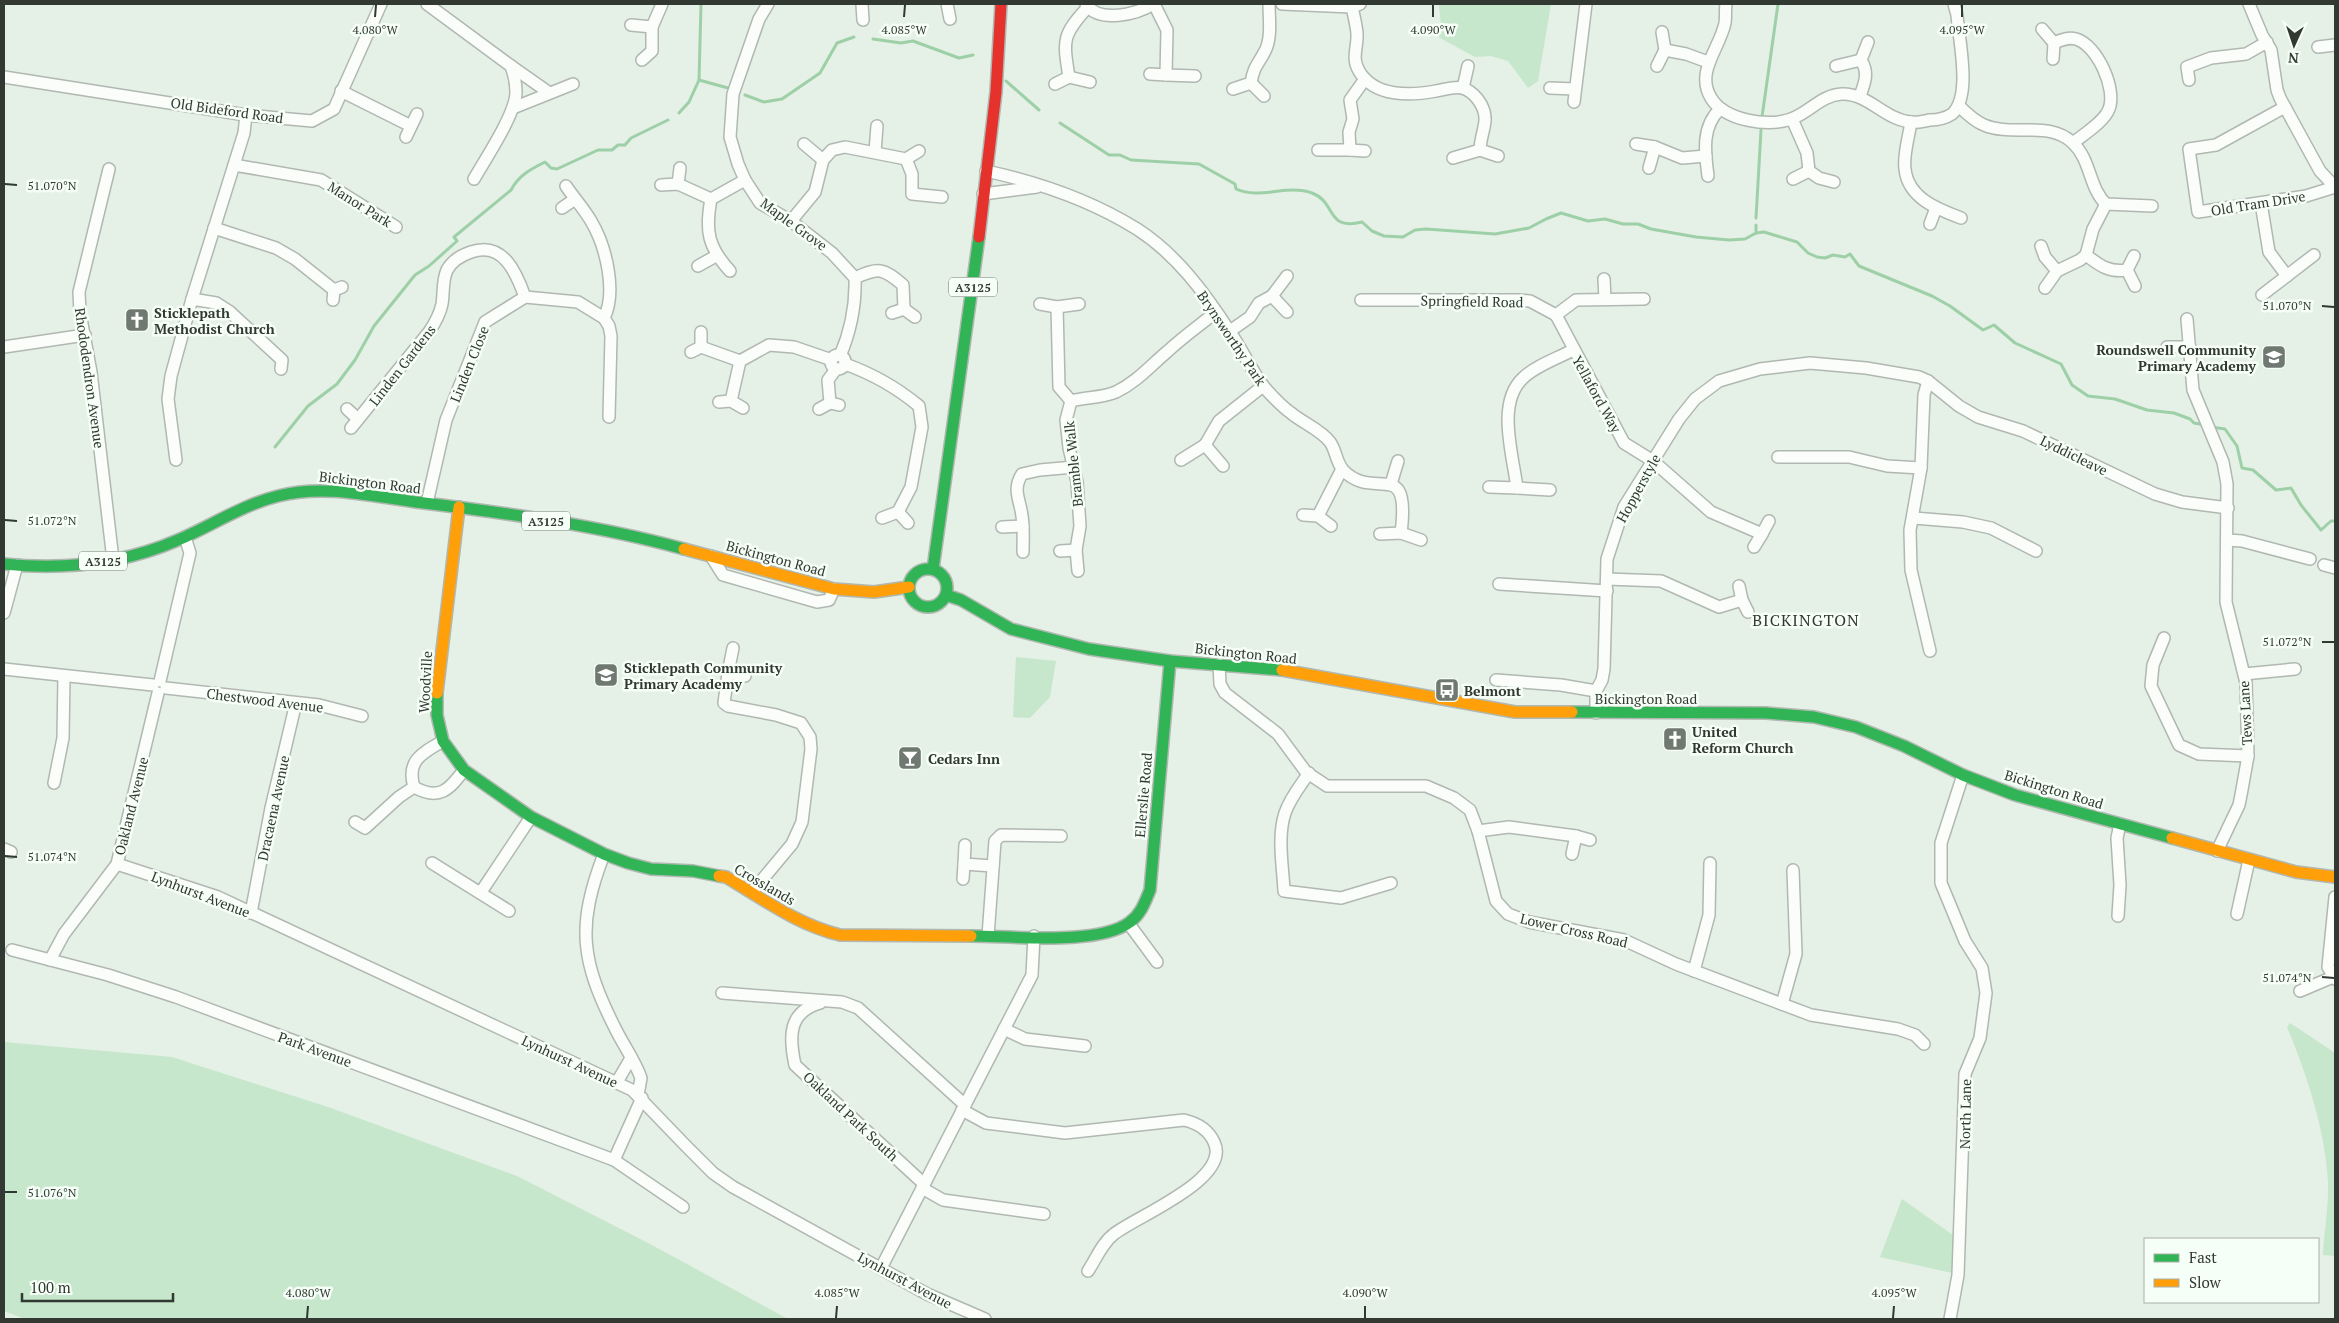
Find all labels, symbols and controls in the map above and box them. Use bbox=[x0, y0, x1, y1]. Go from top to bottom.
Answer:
north arrow bbox=[2269, 20, 2319, 70]
text: 4.080°W bbox=[352, 22, 398, 37]
text: 4.085°W bbox=[881, 22, 927, 37]
text: 4.090°W bbox=[1410, 22, 1456, 37]
text: 4.095°W bbox=[1939, 22, 1985, 37]
text: N bbox=[2287, 49, 2299, 68]
street label: Old Bideford Road bbox=[170, 93, 285, 127]
street label: Manor Park bbox=[324, 177, 396, 232]
text: 51.070°N bbox=[27, 178, 77, 193]
street label: Old Tram Drive bbox=[2209, 186, 2307, 220]
street label: Maple Grove bbox=[757, 193, 831, 255]
road number: A3125 bbox=[949, 278, 997, 296]
street label: Brynsworthy Park bbox=[1193, 287, 1271, 390]
street label: Springfield Road bbox=[1420, 291, 1524, 311]
text: 51.070°N bbox=[2262, 298, 2312, 313]
place label: Sticklepath Methodist Church bbox=[154, 303, 275, 338]
street label: Rhododendron Avenue bbox=[71, 307, 109, 449]
church icon: Sticklepath Methodist Church bbox=[124, 307, 150, 333]
street label: Linden Gardens bbox=[364, 321, 440, 409]
street label: Linden Close bbox=[445, 323, 493, 405]
place label: Roundswell Community Primary Academy bbox=[2096, 340, 2257, 375]
school or university icon: Roundswell Community Primary Academy bbox=[2261, 344, 2287, 370]
street label: Yellaford Way bbox=[1568, 352, 1626, 437]
street label: Bramble Walk bbox=[1059, 419, 1087, 508]
street label: Lyddicleave bbox=[2037, 431, 2111, 479]
street label: Hopperstyle bbox=[1611, 450, 1665, 526]
street label: Bickington Road bbox=[318, 466, 422, 498]
road number: A3125 bbox=[522, 512, 570, 530]
text: 51.072°N bbox=[27, 513, 77, 528]
street label: Bickington Road bbox=[724, 536, 828, 580]
road number: A3125 bbox=[79, 552, 127, 570]
district label: BICKINGTON bbox=[1752, 609, 1860, 631]
text: 51.072°N bbox=[2262, 634, 2312, 649]
street label: Bickington Road bbox=[1194, 638, 1298, 668]
street label: Woodville bbox=[414, 650, 436, 714]
place label: Sticklepath Community Primary Academy bbox=[624, 658, 783, 693]
school or university icon: Sticklepath Community Primary Academy bbox=[593, 662, 619, 688]
bus stop icon: Belmont bbox=[1434, 677, 1460, 703]
street label: Tews Lane bbox=[2234, 680, 2256, 746]
place label: Belmont bbox=[1464, 681, 1522, 700]
street label: Chestwood Avenue bbox=[205, 683, 325, 717]
street label: Bickington Road bbox=[1595, 689, 1697, 708]
place label: United Reform Church bbox=[1692, 722, 1794, 757]
church icon: United Reform Church bbox=[1662, 726, 1688, 752]
bar icon: Cedars Inn bbox=[897, 745, 923, 771]
place label: Cedars Inn bbox=[928, 749, 1000, 768]
street label: Ellerslie Road bbox=[1130, 752, 1156, 838]
street label: Dracaena Avenue bbox=[253, 754, 293, 862]
street label: Oakland Avenue bbox=[110, 755, 152, 857]
street label: Bickington Road bbox=[2002, 765, 2106, 813]
text: 51.074°N bbox=[27, 849, 77, 864]
street label: Crosslands bbox=[731, 859, 799, 909]
street label: Lynhurst Avenue bbox=[149, 866, 253, 922]
street label: Lower Cross Road bbox=[1518, 908, 1630, 952]
text: 51.074°N bbox=[2262, 970, 2312, 985]
street label: Park Avenue bbox=[276, 1027, 354, 1071]
street label: Lynhurst Avenue bbox=[519, 1030, 621, 1092]
street label: Oakland Park South bbox=[799, 1067, 903, 1165]
street label: North Lane bbox=[1955, 1079, 1975, 1149]
text: 51.076°N bbox=[27, 1185, 77, 1200]
legend bbox=[2144, 1238, 2319, 1303]
street label: Lynhurst Avenue bbox=[855, 1247, 955, 1313]
text: Fast bbox=[2189, 1247, 2217, 1267]
scale bar bbox=[22, 1270, 174, 1302]
text: Slow bbox=[2189, 1272, 2222, 1292]
text: 100 m bbox=[30, 1277, 71, 1297]
text: 4.080°W bbox=[285, 1285, 331, 1300]
text: 4.085°W bbox=[814, 1285, 860, 1300]
text: 4.090°W bbox=[1342, 1285, 1388, 1300]
text: 4.095°W bbox=[1871, 1285, 1917, 1300]

